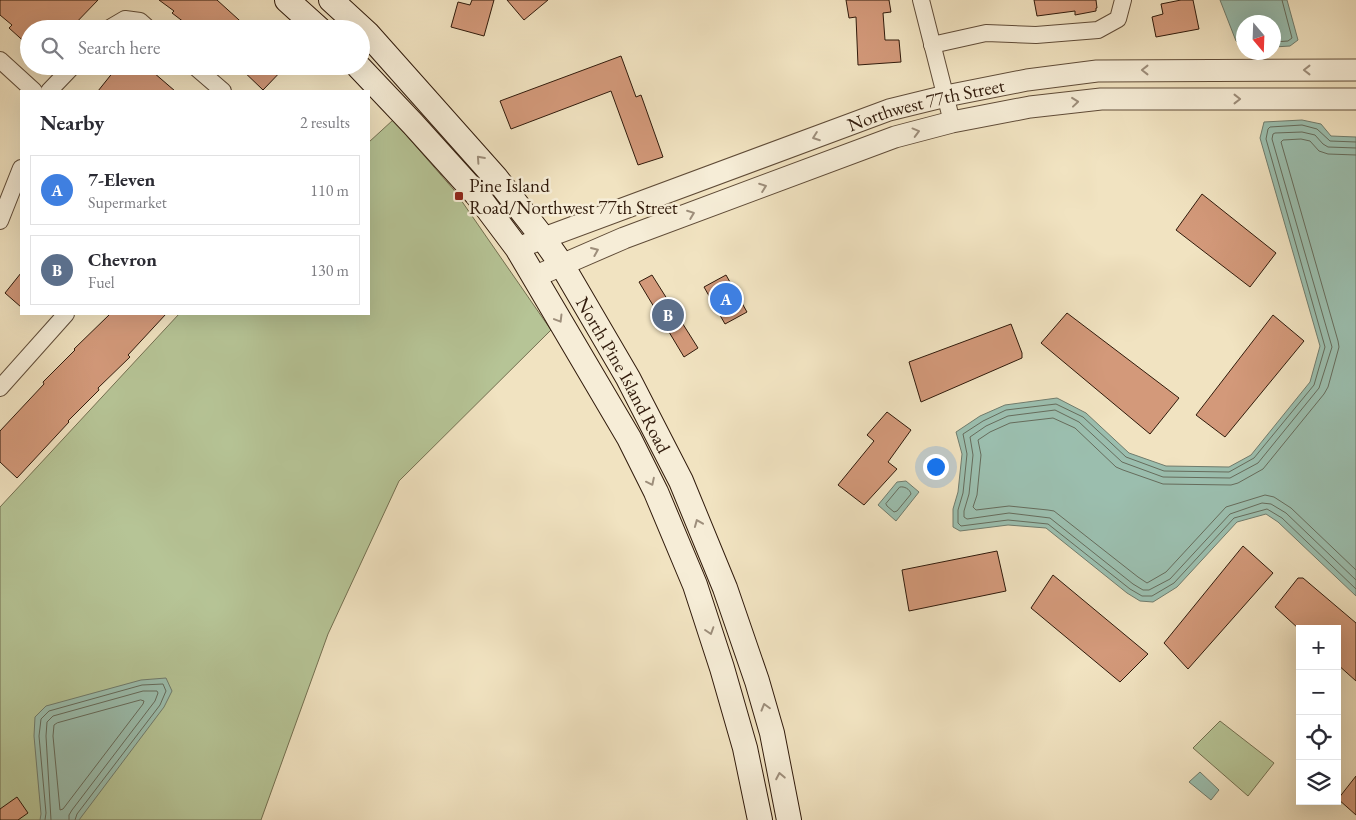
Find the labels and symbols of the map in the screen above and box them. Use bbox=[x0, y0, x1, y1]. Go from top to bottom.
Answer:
north arrow bbox=[1236, 15, 1281, 60]
one-way arrow bbox=[1141, 65, 1148, 75]
one-way arrow bbox=[1303, 65, 1311, 75]
street label: Northwest 77th Street bbox=[844, 73, 1007, 137]
one-way arrow bbox=[1234, 94, 1242, 104]
one-way arrow bbox=[1071, 97, 1079, 108]
one-way arrow bbox=[911, 127, 920, 138]
one-way arrow bbox=[812, 131, 821, 141]
one-way arrow bbox=[476, 156, 485, 165]
place label: Pine Island Road/Northwest 77th Street bbox=[469, 173, 678, 220]
one-way arrow bbox=[758, 183, 766, 193]
marker: Pine Island Road/Northwest 77th Street bbox=[453, 190, 465, 202]
one-way arrow bbox=[686, 210, 695, 220]
one-way arrow bbox=[590, 247, 599, 258]
pin: A bbox=[710, 280, 742, 318]
street label: North Pine Island Road bbox=[570, 292, 677, 458]
pin: B bbox=[652, 296, 684, 334]
one-way arrow bbox=[552, 313, 562, 322]
your location bbox=[923, 454, 949, 480]
one-way arrow bbox=[645, 476, 655, 485]
one-way arrow bbox=[694, 519, 705, 528]
one-way arrow bbox=[704, 627, 714, 635]
one-way arrow bbox=[760, 703, 770, 711]
one-way arrow bbox=[776, 772, 786, 781]

